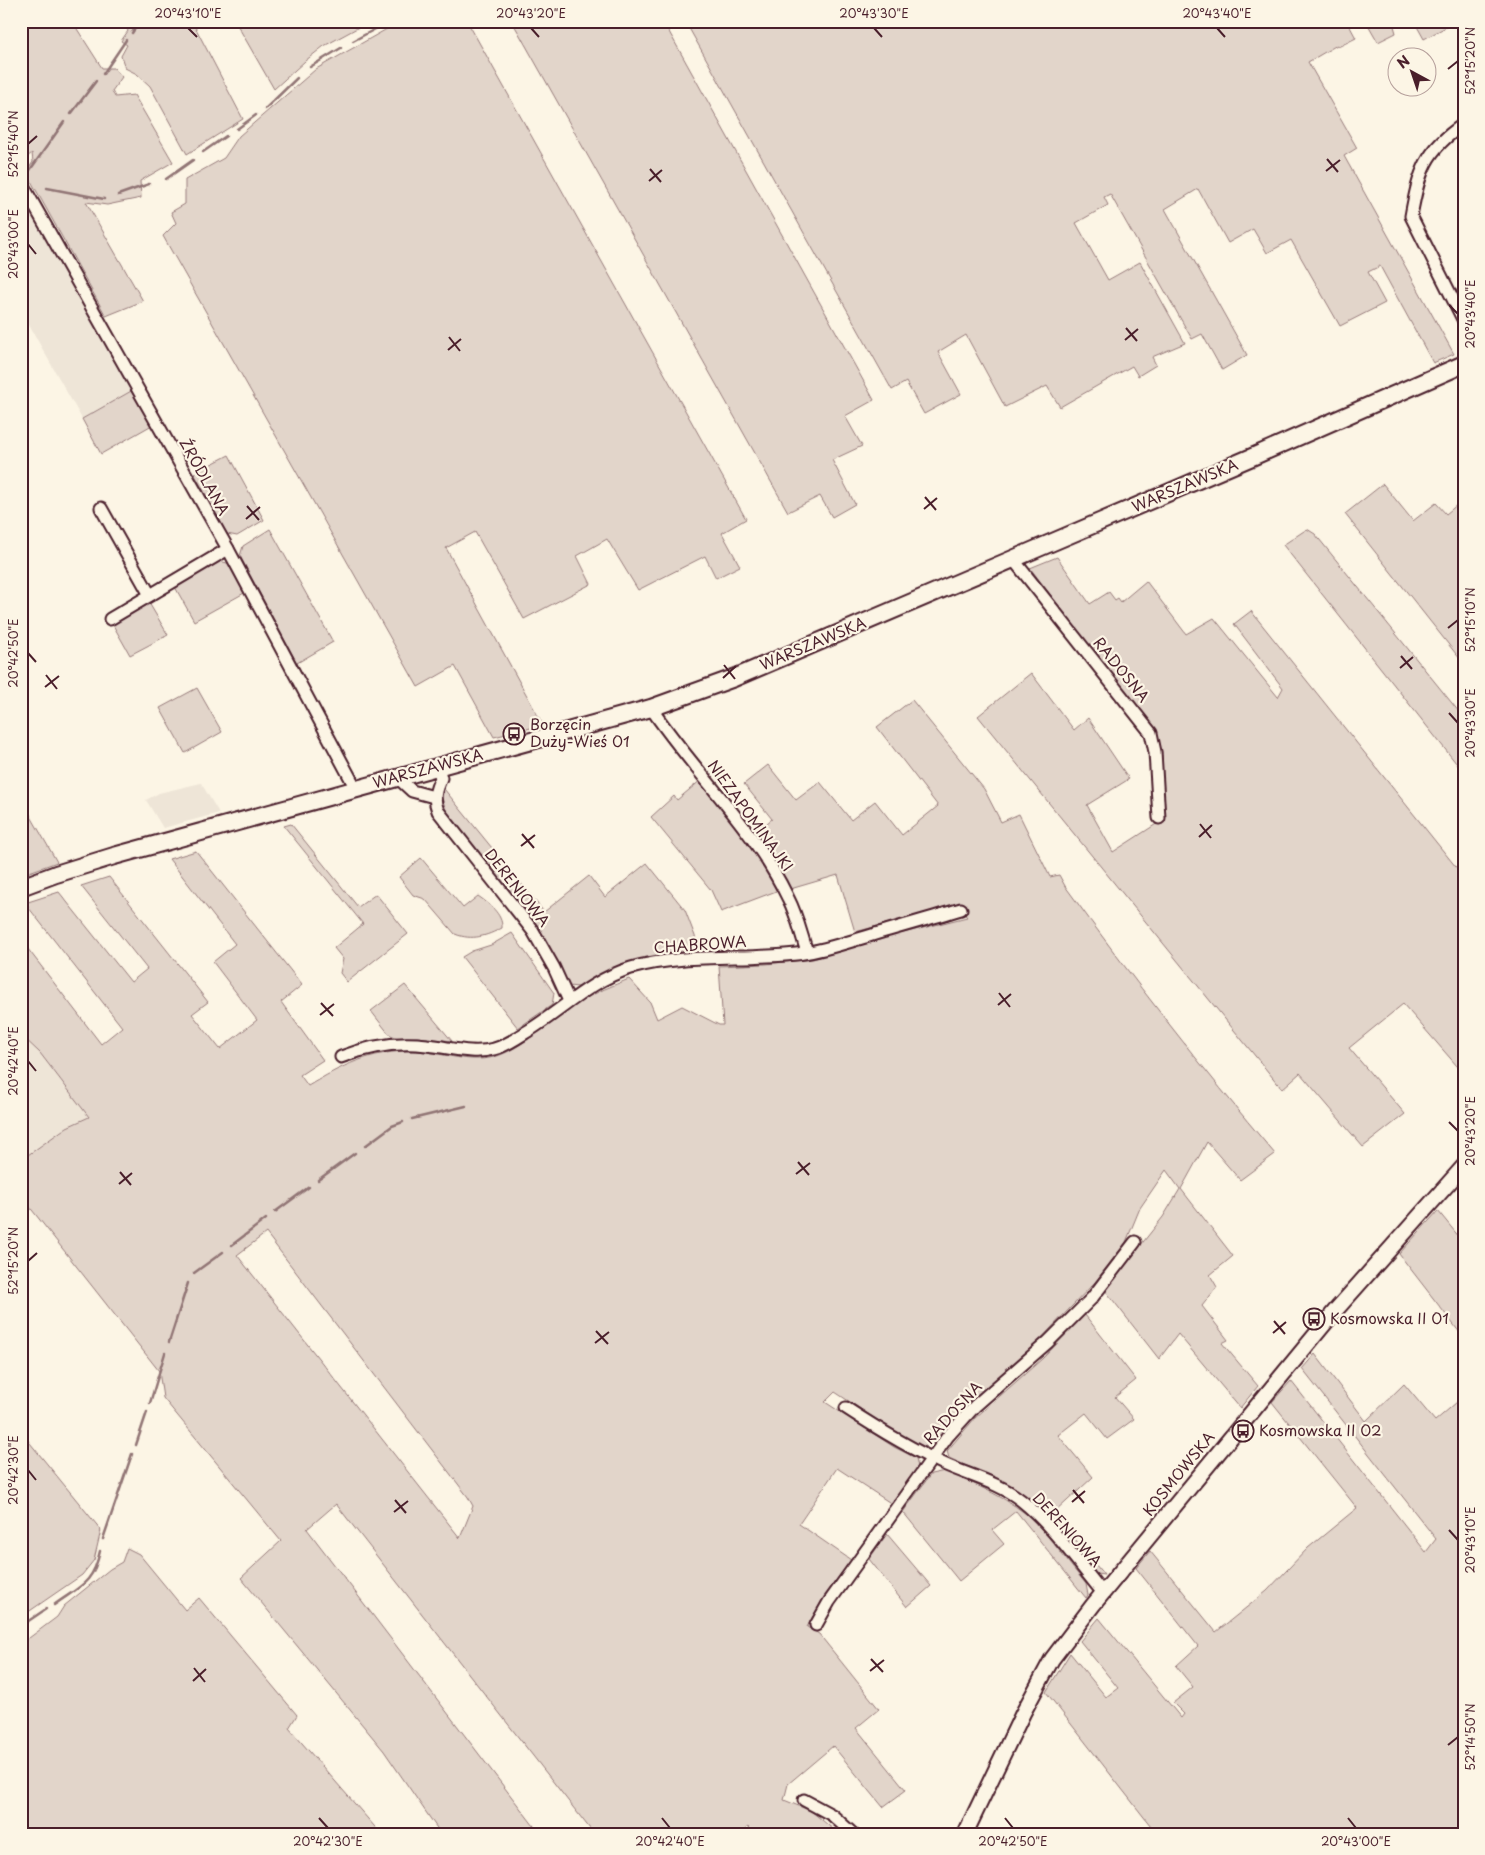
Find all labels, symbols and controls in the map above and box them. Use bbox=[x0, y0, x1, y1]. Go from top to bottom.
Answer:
text: 20°43'10"E bbox=[155, 4, 221, 22]
text: 20°43'20"E bbox=[496, 4, 566, 22]
text: 20°43'30"E bbox=[839, 4, 909, 22]
text: 20°43'40"E bbox=[1182, 4, 1252, 22]
text: 52°15'20"N bbox=[1461, 27, 1479, 95]
north arrow bbox=[1388, 48, 1438, 98]
text: N bbox=[1392, 50, 1414, 73]
text: 52°15'40"N bbox=[4, 110, 22, 178]
text: 20°43'00"E bbox=[4, 209, 22, 279]
text: 20°43'40"E bbox=[1461, 279, 1479, 349]
street label: ŹRÓDLANA bbox=[175, 433, 236, 519]
street label: WARSZAWSKA bbox=[1128, 452, 1241, 517]
text: 52°15'10"N bbox=[1461, 587, 1479, 653]
street label: WARSZAWSKA bbox=[756, 610, 869, 675]
text: 20°42'50"E bbox=[4, 618, 22, 688]
street label: RADOSNA bbox=[1089, 631, 1156, 707]
text: 20°43'30"E bbox=[1461, 688, 1479, 758]
place label: Borzęcin Duży-Wieś 01 bbox=[530, 712, 630, 752]
bus stop icon: Borzęcin Duży-Wieś 01 bbox=[502, 722, 526, 746]
street label: WARSZAWSKA bbox=[370, 742, 485, 793]
street label: NIEZAPOMINAJKI bbox=[703, 755, 800, 876]
street label: DERENIOWA bbox=[480, 843, 556, 931]
street label: CHABROWA bbox=[653, 929, 747, 958]
text: 20°42'40"E bbox=[4, 1026, 22, 1096]
text: 20°43'20"E bbox=[1461, 1096, 1479, 1166]
text: 52°15'20"N bbox=[4, 1227, 22, 1295]
place label: Kosmowska II 01 bbox=[1330, 1306, 1449, 1329]
bus stop icon: Kosmowska II 01 bbox=[1302, 1307, 1326, 1331]
street label: RADOSNA bbox=[917, 1375, 987, 1449]
place label: Kosmowska II 02 bbox=[1259, 1418, 1382, 1441]
bus stop icon: Kosmowska II 02 bbox=[1231, 1419, 1255, 1443]
street label: KOSMOWSKA bbox=[1137, 1426, 1219, 1520]
text: 20°42'30"E bbox=[4, 1435, 22, 1505]
street label: DERENIOWA bbox=[1028, 1486, 1108, 1572]
text: 20°43'10"E bbox=[1461, 1507, 1479, 1573]
text: 52°14'50"N bbox=[1461, 1703, 1479, 1771]
text: 20°42'30"E bbox=[293, 1832, 363, 1850]
text: 20°42'40"E bbox=[635, 1832, 705, 1850]
text: 20°42'50"E bbox=[978, 1832, 1048, 1850]
text: 20°43'00"E bbox=[1321, 1832, 1391, 1850]

